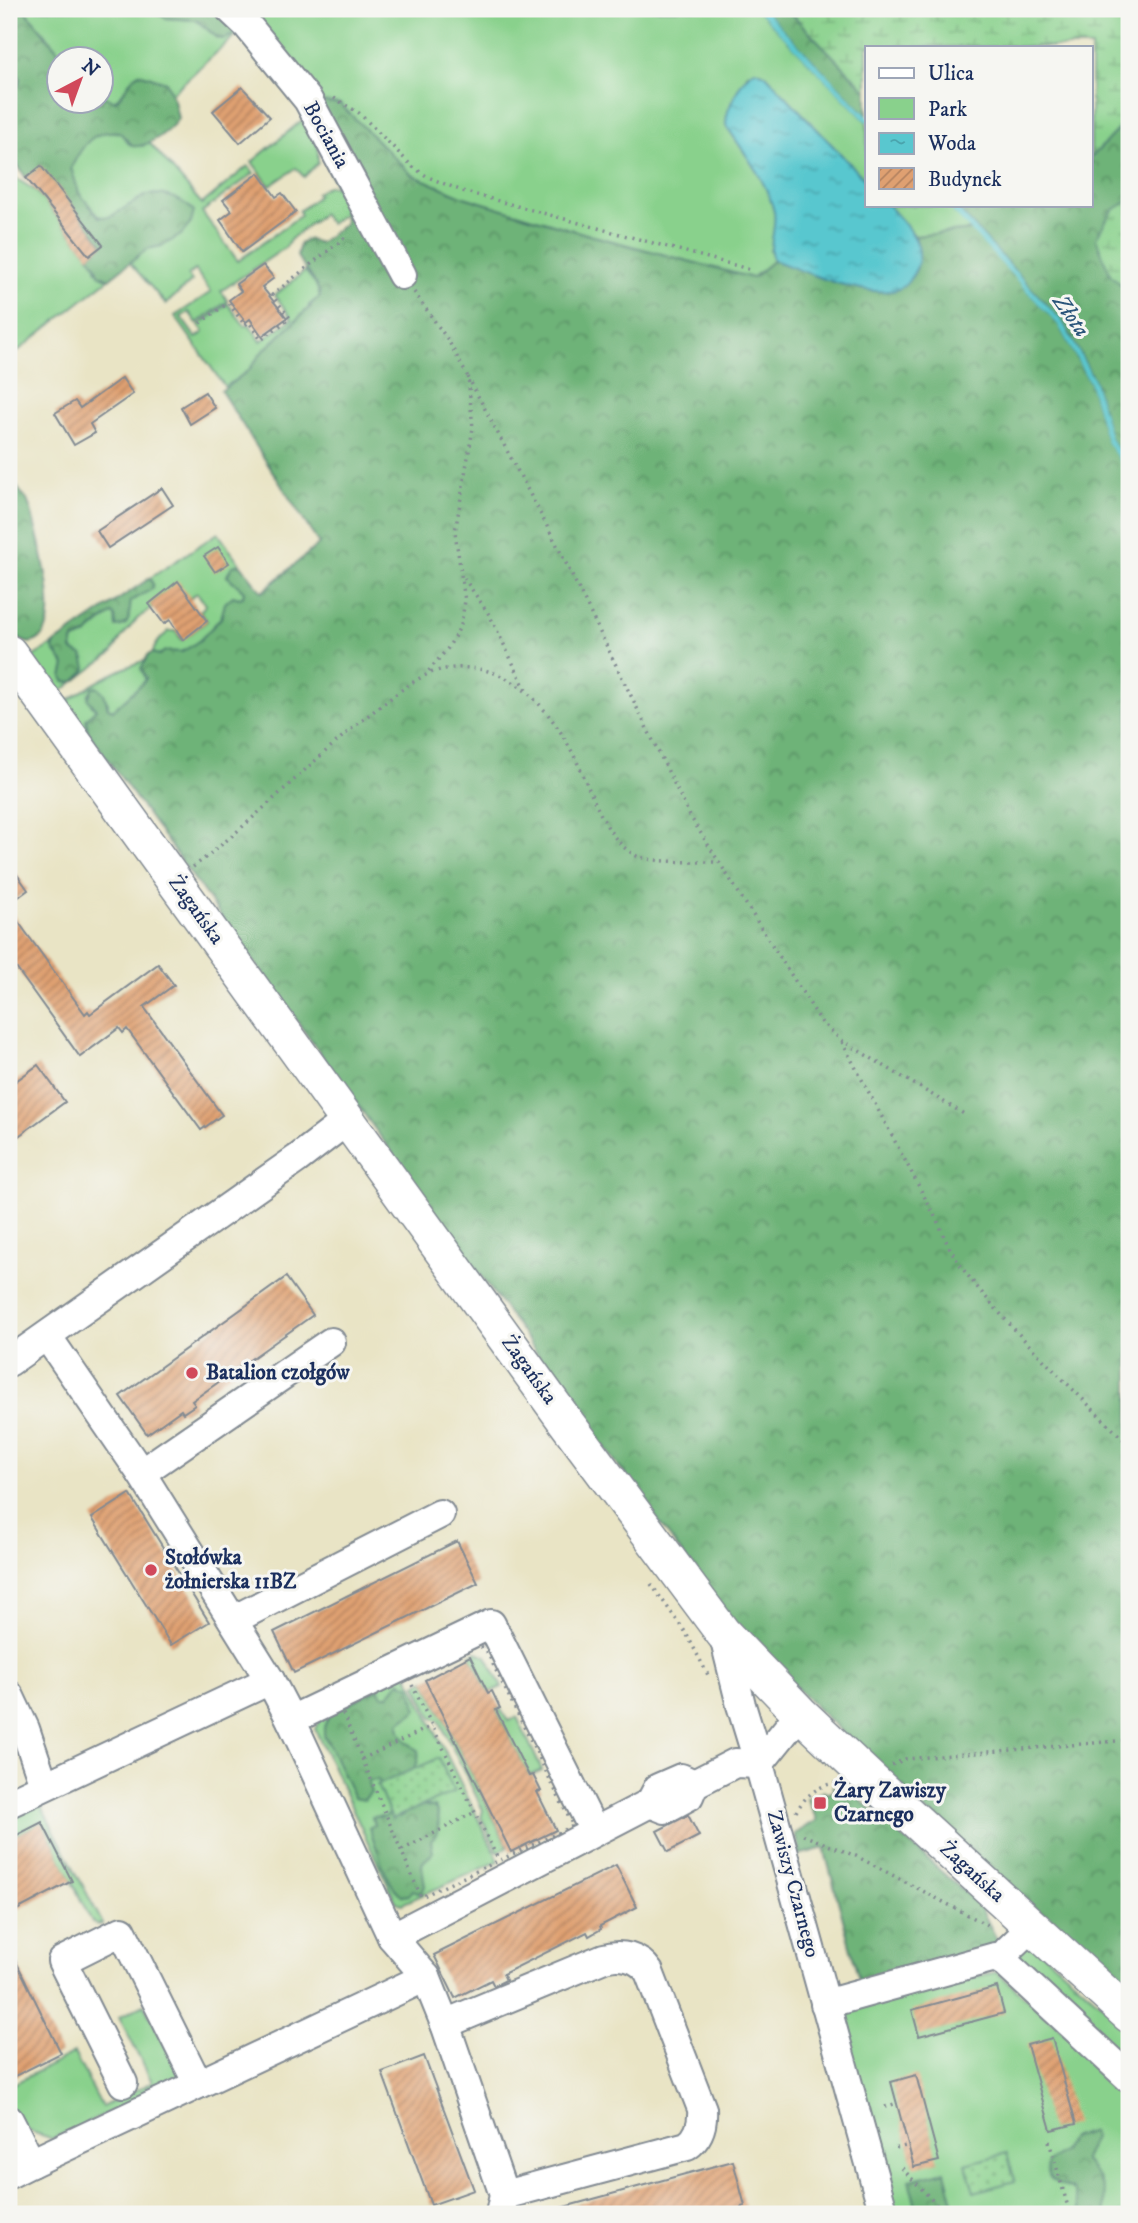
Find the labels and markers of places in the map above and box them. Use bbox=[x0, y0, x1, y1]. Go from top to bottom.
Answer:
place label: Batalion czołgów bbox=[206, 1360, 350, 1386]
marker: Batalion czołgów bbox=[184, 1365, 200, 1381]
place label: Stołówka żołnierska 11BZ bbox=[165, 1545, 297, 1595]
marker: Stołówka żołnierska 11BZ bbox=[143, 1562, 159, 1578]
place label: Żary Zawiszy Czarnego bbox=[834, 1776, 947, 1828]
marker: Żary Zawiszy Czarnego bbox=[812, 1795, 828, 1811]

